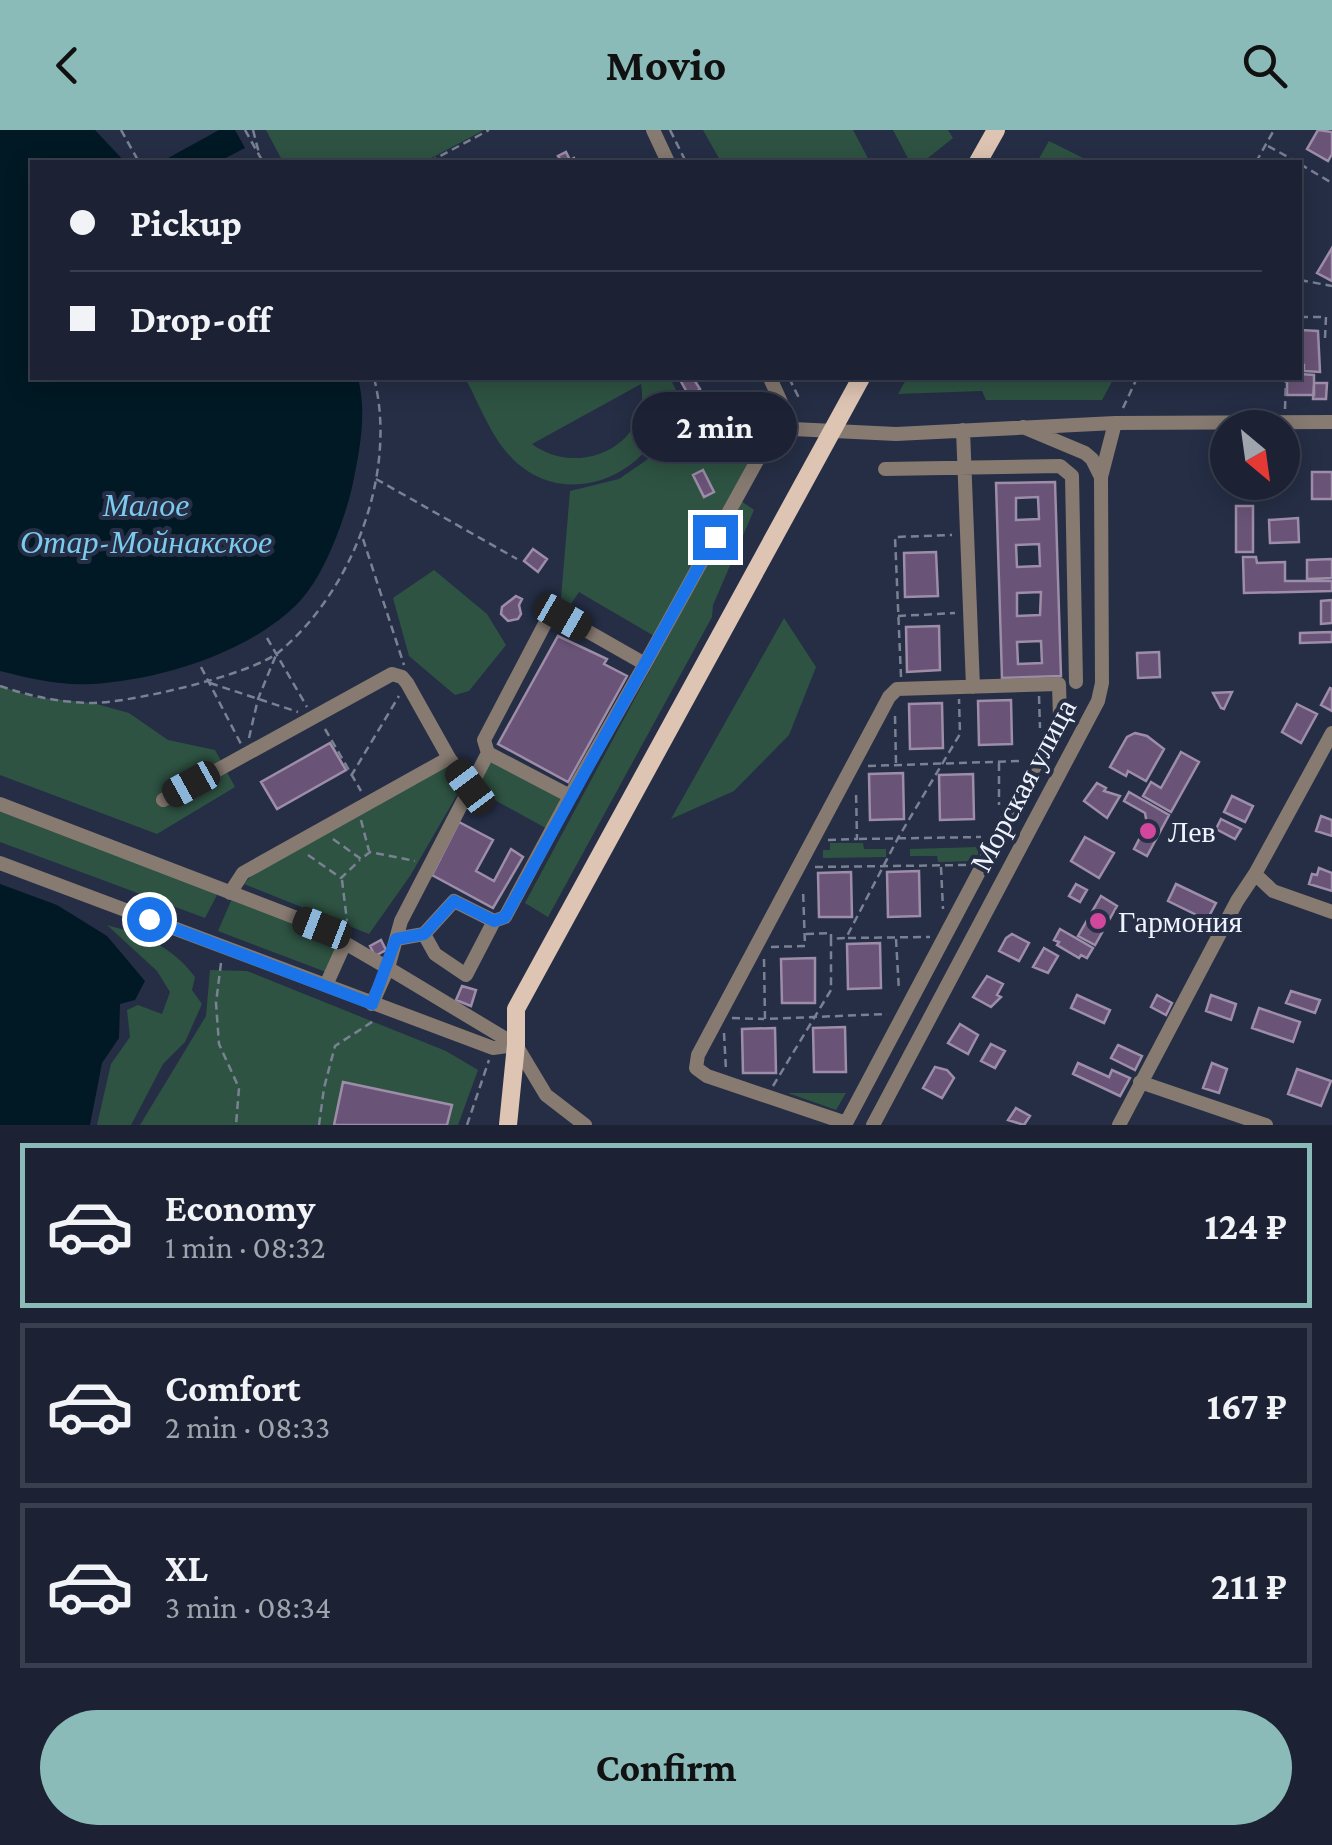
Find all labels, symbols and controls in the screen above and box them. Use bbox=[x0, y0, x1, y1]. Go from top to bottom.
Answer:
icon: back bbox=[40, 38, 95, 93]
icon: search bbox=[1237, 38, 1292, 93]
text: Movio bbox=[606, 40, 726, 90]
text: Pickup bbox=[130, 202, 242, 244]
text: Drop-off bbox=[130, 298, 271, 340]
callout: 2 min bbox=[632, 392, 798, 462]
text: 2 min bbox=[676, 409, 753, 445]
north arrow bbox=[1210, 410, 1300, 500]
map controls bbox=[1210, 410, 1300, 500]
water label: Малое Отар-Мойнакское bbox=[20, 487, 272, 560]
route end bbox=[693, 515, 738, 560]
car bbox=[530, 589, 596, 645]
street label: Морская улица bbox=[964, 693, 1082, 877]
car bbox=[440, 754, 500, 820]
car bbox=[157, 756, 225, 812]
place label: Лев bbox=[1168, 815, 1216, 848]
marker: Лев bbox=[1137, 820, 1159, 842]
route start bbox=[127, 897, 172, 942]
car bbox=[289, 903, 355, 953]
place label: Гармония bbox=[1118, 905, 1243, 938]
marker: Гармония bbox=[1087, 910, 1109, 932]
icon: car bbox=[45, 1181, 135, 1271]
text: Economy bbox=[165, 1187, 315, 1229]
text: 124 ₽ bbox=[1205, 1205, 1287, 1247]
text: 1 min · 08:32 bbox=[165, 1229, 326, 1265]
icon: car bbox=[45, 1361, 135, 1451]
text: Comfort bbox=[165, 1367, 301, 1409]
text: 167 ₽ bbox=[1207, 1385, 1287, 1427]
text: 2 min · 08:33 bbox=[165, 1409, 330, 1445]
icon: car bbox=[45, 1541, 135, 1631]
text: XL bbox=[165, 1547, 208, 1589]
text: 211 ₽ bbox=[1211, 1565, 1287, 1607]
text: 3 min · 08:34 bbox=[165, 1589, 331, 1625]
button: Confirm bbox=[40, 1710, 1292, 1825]

